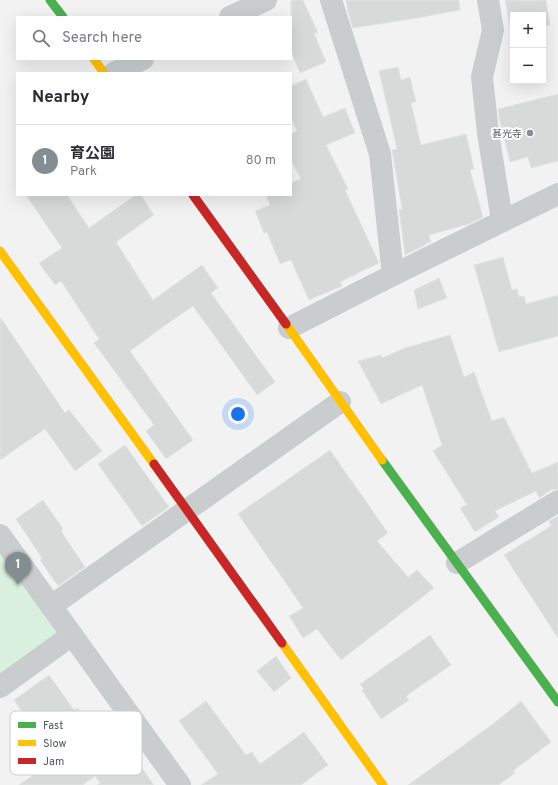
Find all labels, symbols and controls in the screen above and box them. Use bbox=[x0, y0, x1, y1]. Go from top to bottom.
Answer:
map controls bbox=[510, 12, 546, 84]
button: + bbox=[510, 12, 546, 48]
search box bbox=[16, 16, 292, 60]
icon: search bbox=[30, 27, 52, 49]
text: Search here bbox=[62, 29, 142, 48]
button: − bbox=[510, 48, 546, 84]
text: Nearby bbox=[32, 87, 89, 109]
place label: 甚光寺 bbox=[492, 128, 522, 141]
marker: 甚光寺 bbox=[525, 128, 535, 138]
text: 育公園 bbox=[70, 145, 115, 164]
text: 1 bbox=[42, 153, 48, 169]
text: 80 m bbox=[246, 153, 276, 169]
text: Park bbox=[70, 164, 97, 180]
your location bbox=[228, 404, 248, 424]
pin: 1 bbox=[5, 552, 31, 585]
legend bbox=[10, 711, 142, 775]
text: Fast bbox=[43, 719, 63, 733]
text: Slow bbox=[43, 737, 66, 751]
text: Jam bbox=[43, 755, 64, 769]

